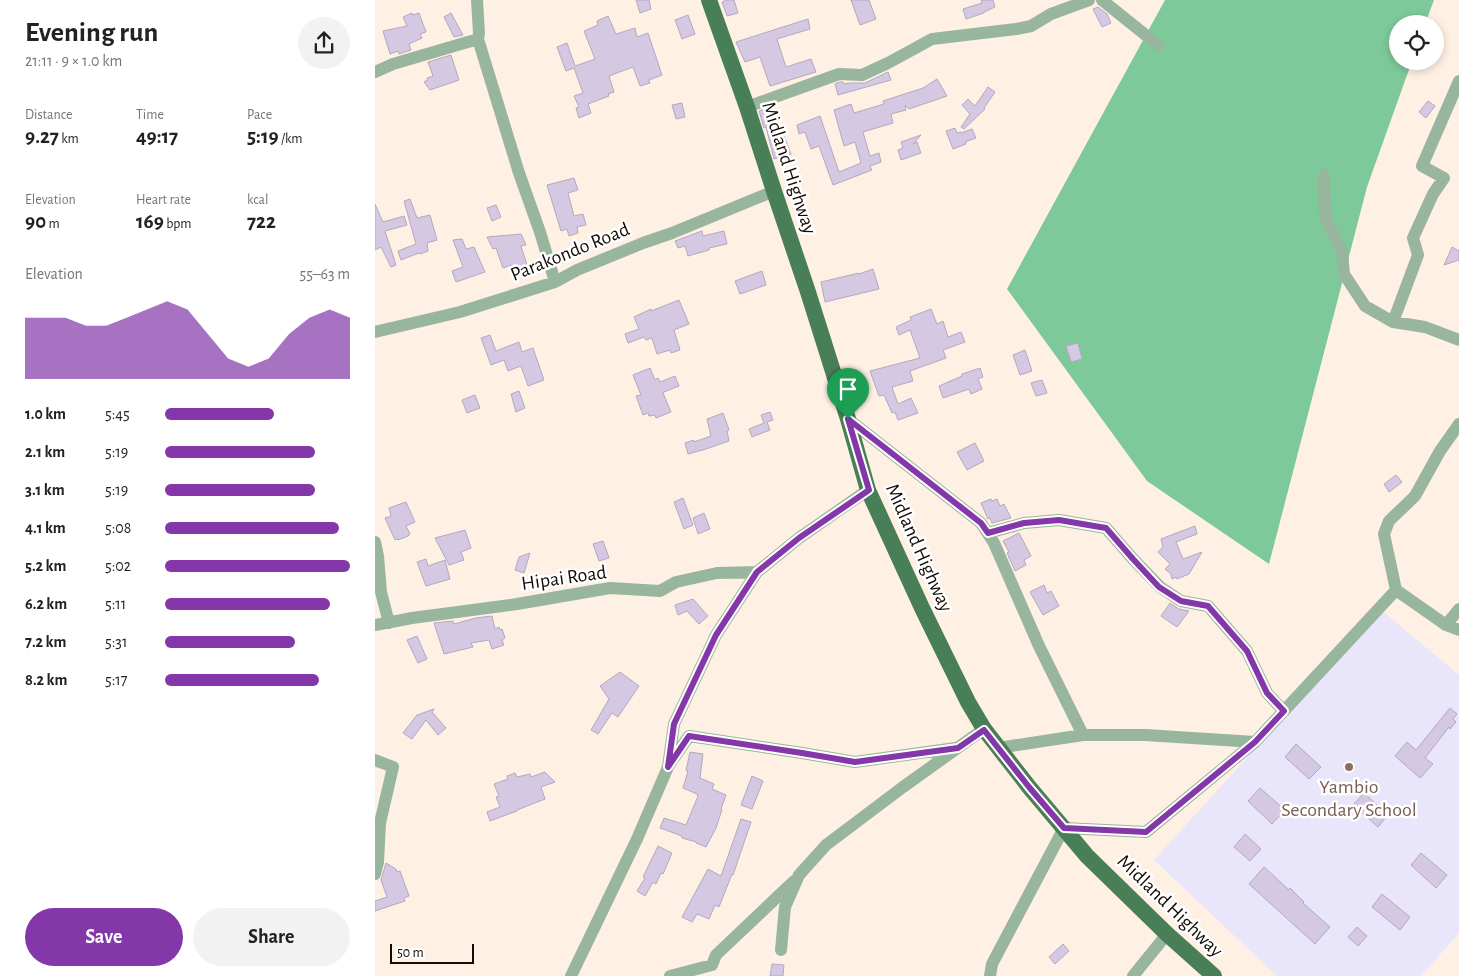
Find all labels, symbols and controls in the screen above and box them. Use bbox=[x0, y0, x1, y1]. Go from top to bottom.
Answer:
map controls bbox=[1389, 15, 1444, 70]
button: locate bbox=[1389, 15, 1444, 70]
button: share bbox=[298, 17, 350, 69]
text: Evening run bbox=[25, 19, 158, 47]
text: 21:11 · 9 × 1.0 km bbox=[25, 53, 122, 69]
street label: Midland Highway bbox=[758, 99, 820, 237]
text: Distance bbox=[25, 108, 72, 122]
text: Time bbox=[136, 108, 164, 122]
text: Pace bbox=[247, 108, 272, 122]
text: 9.27 bbox=[25, 126, 59, 147]
text: 49:17 bbox=[136, 126, 178, 147]
text: 5:19 bbox=[247, 126, 279, 147]
text: km bbox=[59, 132, 79, 146]
text: /km bbox=[279, 132, 303, 146]
text: Elevation bbox=[25, 193, 76, 207]
text: Heart rate bbox=[136, 193, 191, 207]
text: kcal bbox=[247, 193, 268, 207]
text: 90 bbox=[25, 211, 46, 232]
text: 169 bbox=[136, 211, 164, 232]
text: 722 bbox=[247, 211, 276, 232]
text: m bbox=[46, 217, 60, 231]
text: bpm bbox=[164, 217, 192, 231]
street label: Parakondo Road bbox=[508, 219, 632, 285]
text: Elevation bbox=[25, 266, 83, 282]
text: 55–63 m bbox=[299, 266, 350, 282]
pin bbox=[827, 368, 869, 419]
icon: arrive bbox=[834, 375, 862, 403]
text: 1.0 km bbox=[25, 406, 66, 422]
text: 5:45 bbox=[105, 406, 130, 422]
text: 2.1 km bbox=[25, 444, 65, 460]
text: 5:19 bbox=[105, 444, 128, 460]
street label: Midland Highway bbox=[882, 481, 956, 615]
text: 3.1 km bbox=[25, 482, 65, 498]
text: 5:19 bbox=[105, 482, 128, 498]
text: 4.1 km bbox=[25, 520, 66, 536]
text: 5:08 bbox=[105, 520, 131, 536]
text: 5.2 km bbox=[25, 558, 66, 574]
text: 5:02 bbox=[105, 558, 131, 574]
street label: Hipai Road bbox=[520, 562, 608, 594]
text: 6.2 km bbox=[25, 596, 67, 612]
text: 5:11 bbox=[105, 596, 126, 612]
text: 7.2 km bbox=[25, 634, 66, 650]
text: 5:31 bbox=[105, 634, 127, 650]
text: 8.2 km bbox=[25, 672, 67, 688]
text: 5:17 bbox=[105, 672, 128, 688]
marker: Yambio Secondary School bbox=[1343, 761, 1355, 773]
place label: Yambio Secondary School bbox=[1281, 777, 1417, 820]
street label: Midland Highway bbox=[1113, 851, 1227, 961]
button: Save bbox=[25, 908, 183, 966]
button: Share bbox=[193, 908, 350, 966]
scale bar bbox=[390, 941, 474, 964]
text: 50 m bbox=[397, 946, 424, 960]

